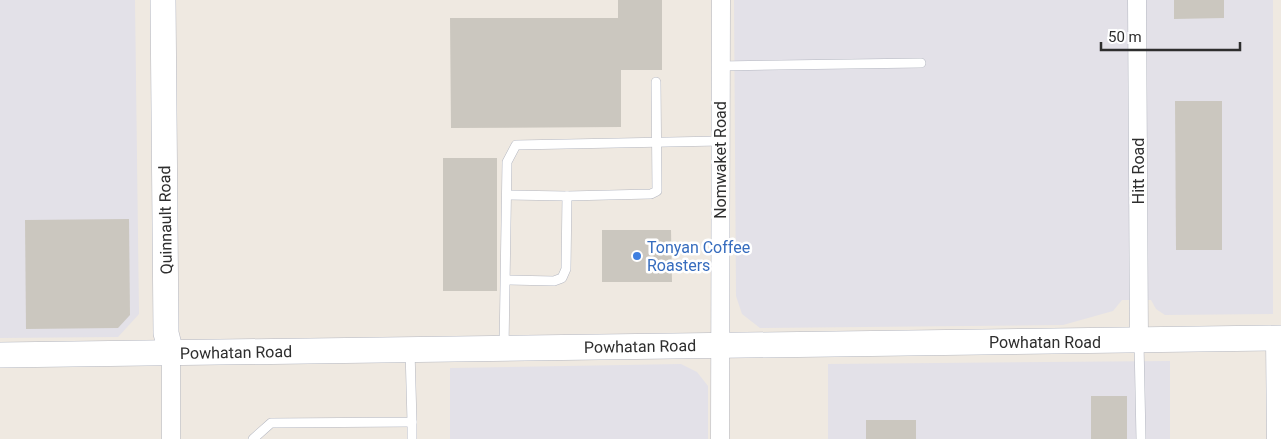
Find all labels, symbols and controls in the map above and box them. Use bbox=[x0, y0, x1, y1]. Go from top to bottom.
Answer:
scale bar bbox=[1101, 20, 1240, 52]
text: 50 m bbox=[1108, 28, 1142, 46]
street label: Nomwaket Road bbox=[711, 101, 730, 219]
street label: Hitt Road bbox=[1129, 138, 1148, 204]
street label: Quinnault Road bbox=[155, 165, 176, 275]
place label: Tonyan Coffee Roasters bbox=[647, 238, 750, 275]
marker: Tonyan Coffee Roasters bbox=[631, 250, 643, 262]
street label: Powhatan Road bbox=[989, 333, 1101, 352]
street label: Powhatan Road bbox=[584, 336, 696, 357]
street label: Powhatan Road bbox=[180, 342, 292, 363]

